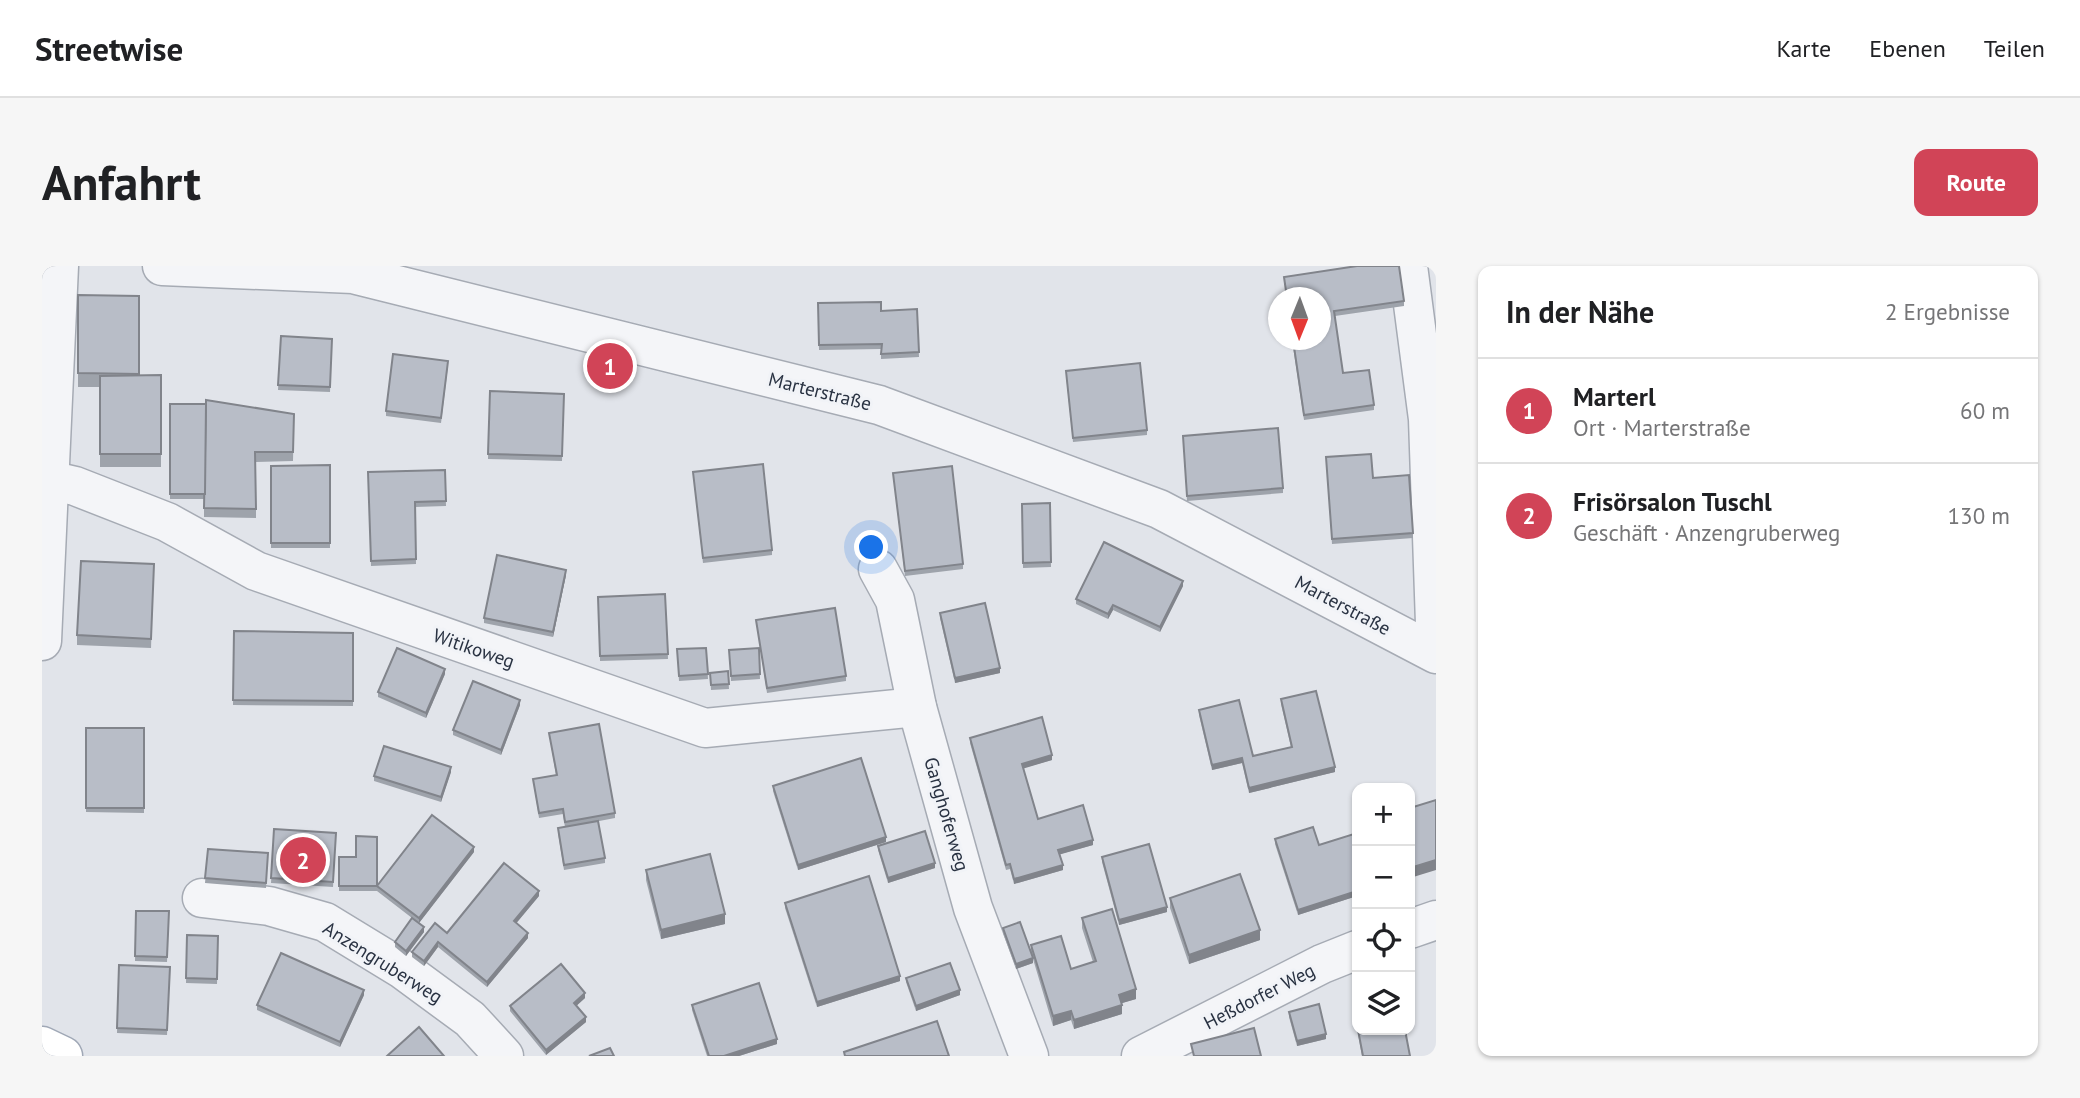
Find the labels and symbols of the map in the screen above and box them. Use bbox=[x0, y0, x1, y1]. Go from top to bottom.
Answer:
north arrow bbox=[1268, 287, 1331, 350]
pin: 1 bbox=[587, 340, 633, 392]
street label: Marterstraße bbox=[766, 367, 874, 415]
your location bbox=[854, 530, 888, 564]
street label: Marterstraße bbox=[1291, 570, 1395, 640]
street label: Witikoweg bbox=[430, 623, 518, 673]
street label: Ganghoferweg bbox=[919, 754, 975, 874]
pin: 2 bbox=[280, 834, 326, 886]
street label: Anzengruberweg bbox=[319, 916, 447, 1008]
street label: Heßdorfer Weg bbox=[1199, 958, 1319, 1034]

